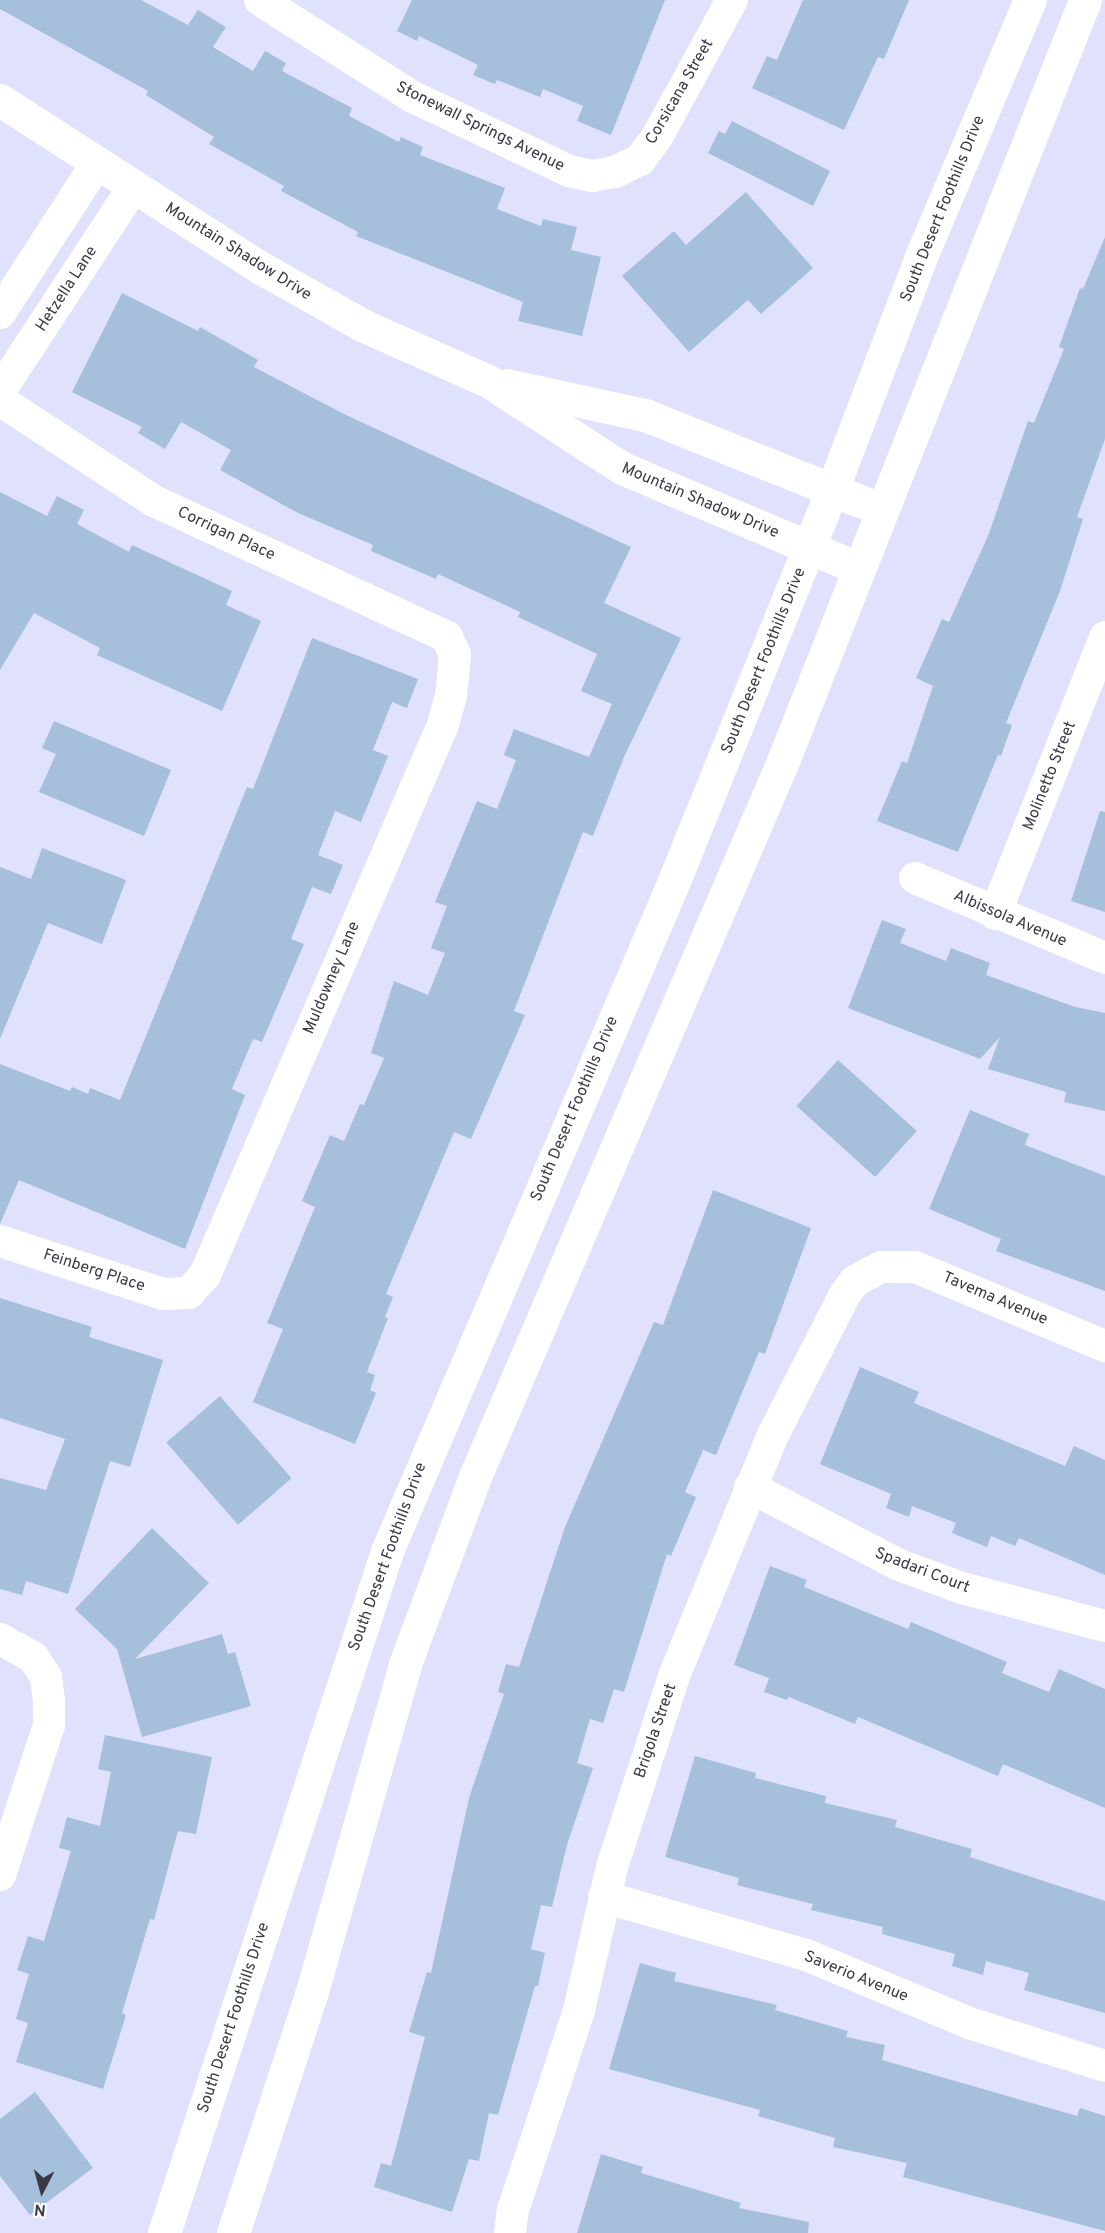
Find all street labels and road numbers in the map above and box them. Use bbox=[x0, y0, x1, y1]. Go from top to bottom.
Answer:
street label: Corsicana Street bbox=[642, 36, 718, 148]
street label: Stonewall Springs Avenue bbox=[392, 78, 568, 176]
street label: South Desert Foothills Drive bbox=[897, 113, 989, 305]
street label: Mountain Shadow Drive bbox=[161, 199, 315, 305]
street label: Hetzella Lane bbox=[32, 243, 102, 335]
street label: Mountain Shadow Drive bbox=[618, 459, 782, 543]
street label: Corrigan Place bbox=[174, 503, 278, 565]
street label: South Desert Foothills Drive bbox=[718, 565, 810, 757]
street label: Molinetto Street bbox=[1019, 719, 1081, 833]
street label: Albissola Avenue bbox=[950, 886, 1070, 952]
street label: Muldowney Lane bbox=[300, 919, 364, 1037]
street label: South Desert Foothills Drive bbox=[527, 1014, 623, 1204]
street label: Feinberg Place bbox=[41, 1246, 147, 1296]
street label: Tavema Avenue bbox=[939, 1268, 1051, 1330]
street label: South Desert Foothills Drive bbox=[345, 1460, 431, 1654]
street label: Spadari Court bbox=[872, 1544, 972, 1598]
street label: Brigola Street bbox=[631, 1681, 681, 1781]
street label: South Desert Foothills Drive bbox=[194, 1920, 274, 2116]
street label: Saverio Avenue bbox=[801, 1947, 911, 2007]

